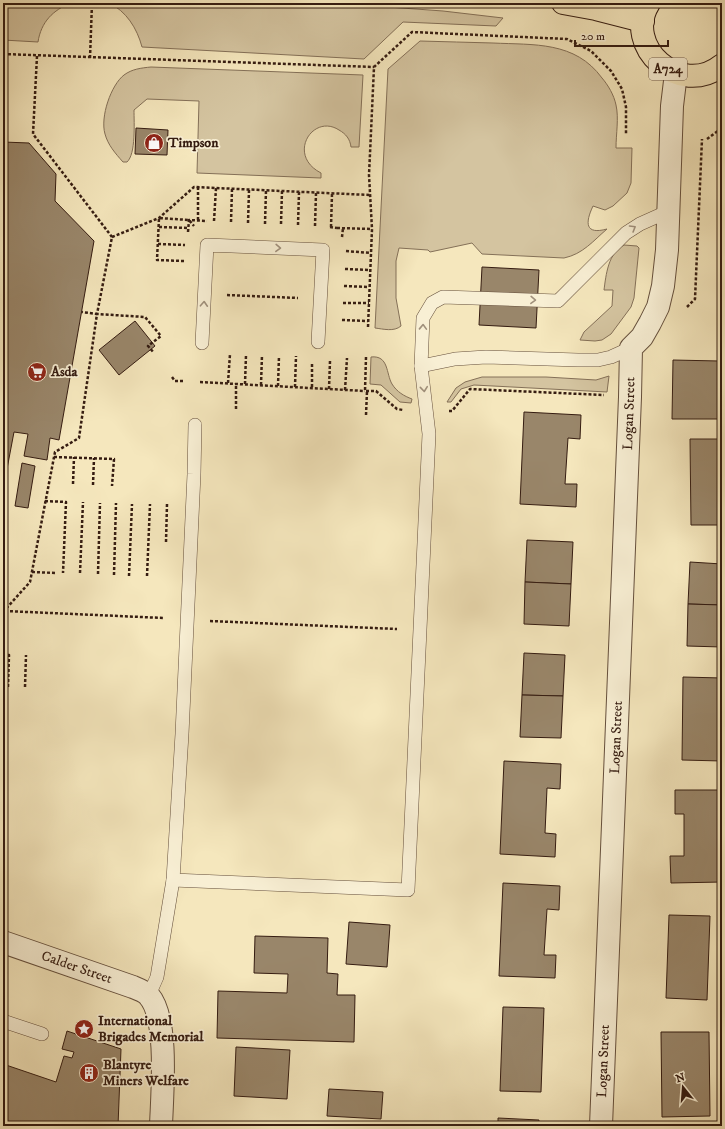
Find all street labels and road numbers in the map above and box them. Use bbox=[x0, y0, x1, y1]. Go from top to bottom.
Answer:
road number: A724 bbox=[649, 58, 687, 80]
street label: Logan Street bbox=[619, 376, 639, 450]
street label: Logan Street bbox=[606, 700, 627, 774]
street label: Calder Street bbox=[39, 947, 115, 988]
street label: Logan Street bbox=[593, 1024, 614, 1098]

